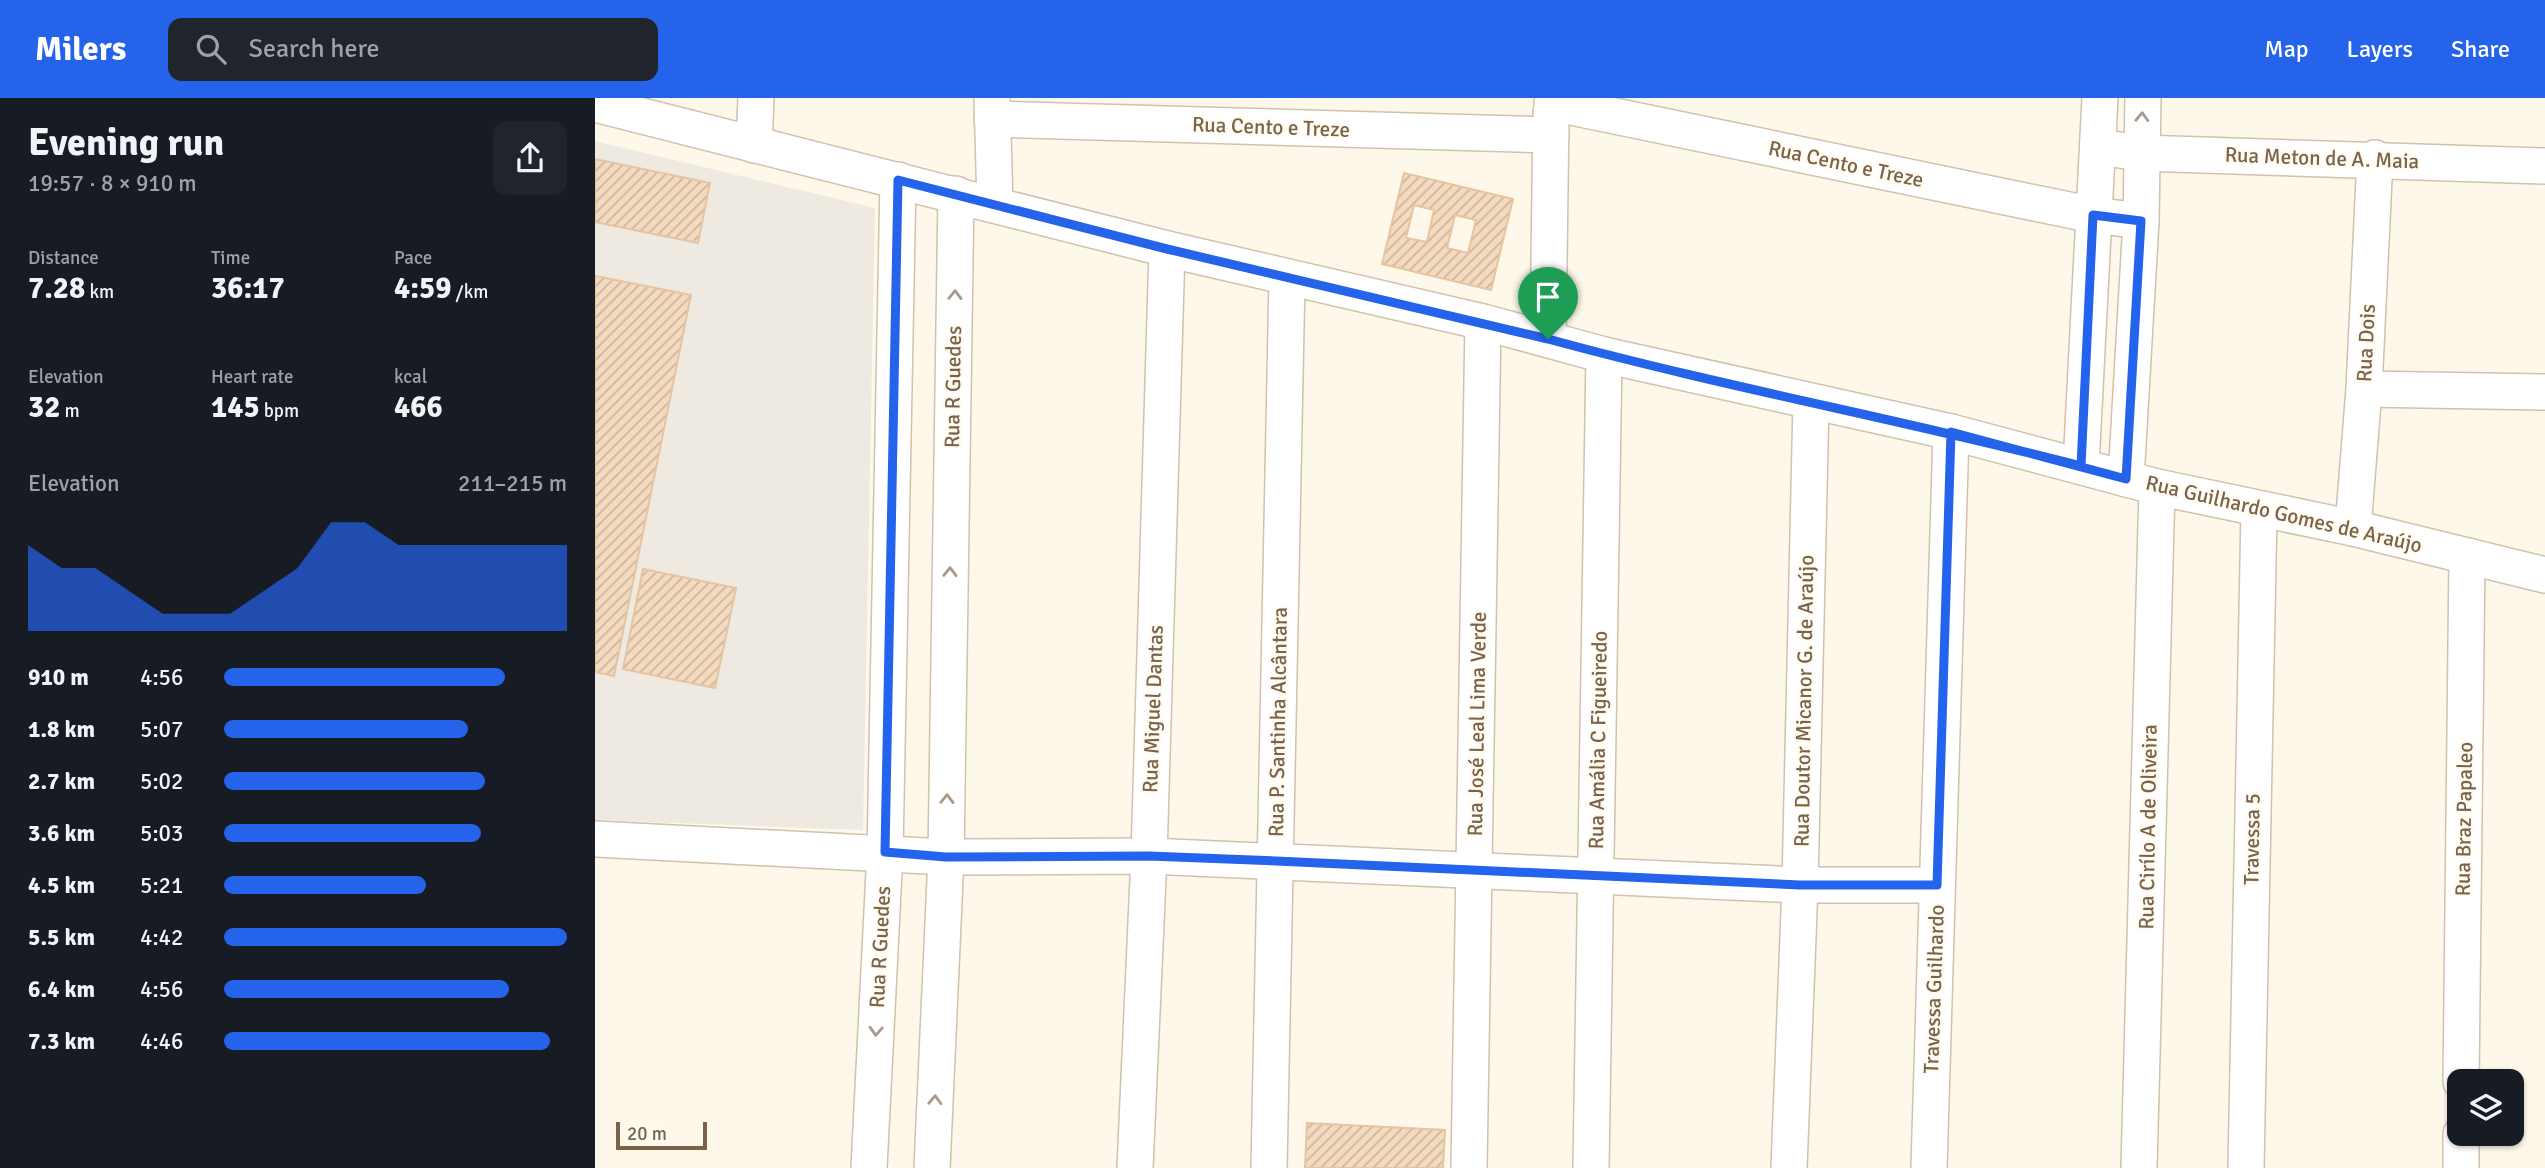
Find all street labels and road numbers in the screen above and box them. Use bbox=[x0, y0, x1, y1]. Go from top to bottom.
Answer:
street label: Rua Cento e Treze bbox=[1192, 111, 1350, 143]
street label: Rua Cento e Treze bbox=[1766, 135, 1926, 193]
street label: Rua Meton de A. Maia bbox=[2224, 142, 2420, 174]
street label: Rua Dois bbox=[2351, 303, 2381, 383]
street label: Rua R Guedes bbox=[939, 326, 967, 448]
street label: Rua Guilhardo Gomes de Araújo bbox=[2143, 470, 2425, 558]
street label: Rua Doutor Micanor G. de Araújo bbox=[1788, 555, 1820, 847]
street label: Rua P. Santinha Alcântara bbox=[1263, 607, 1293, 837]
street label: Rua José Leal Lima Verde bbox=[1462, 611, 1492, 837]
street label: Rua Miguel Dantas bbox=[1137, 625, 1169, 793]
street label: Rua Amália C Figueiredo bbox=[1583, 630, 1613, 850]
street label: Rua Cirílo A de Oliveira bbox=[2133, 724, 2163, 930]
street label: Rua Braz Papaleo bbox=[2450, 741, 2478, 897]
street label: Travessa 5 bbox=[2238, 793, 2266, 885]
street label: Rua R Guedes bbox=[864, 885, 896, 1009]
street label: Travessa Guilhardo bbox=[1918, 904, 1950, 1074]

